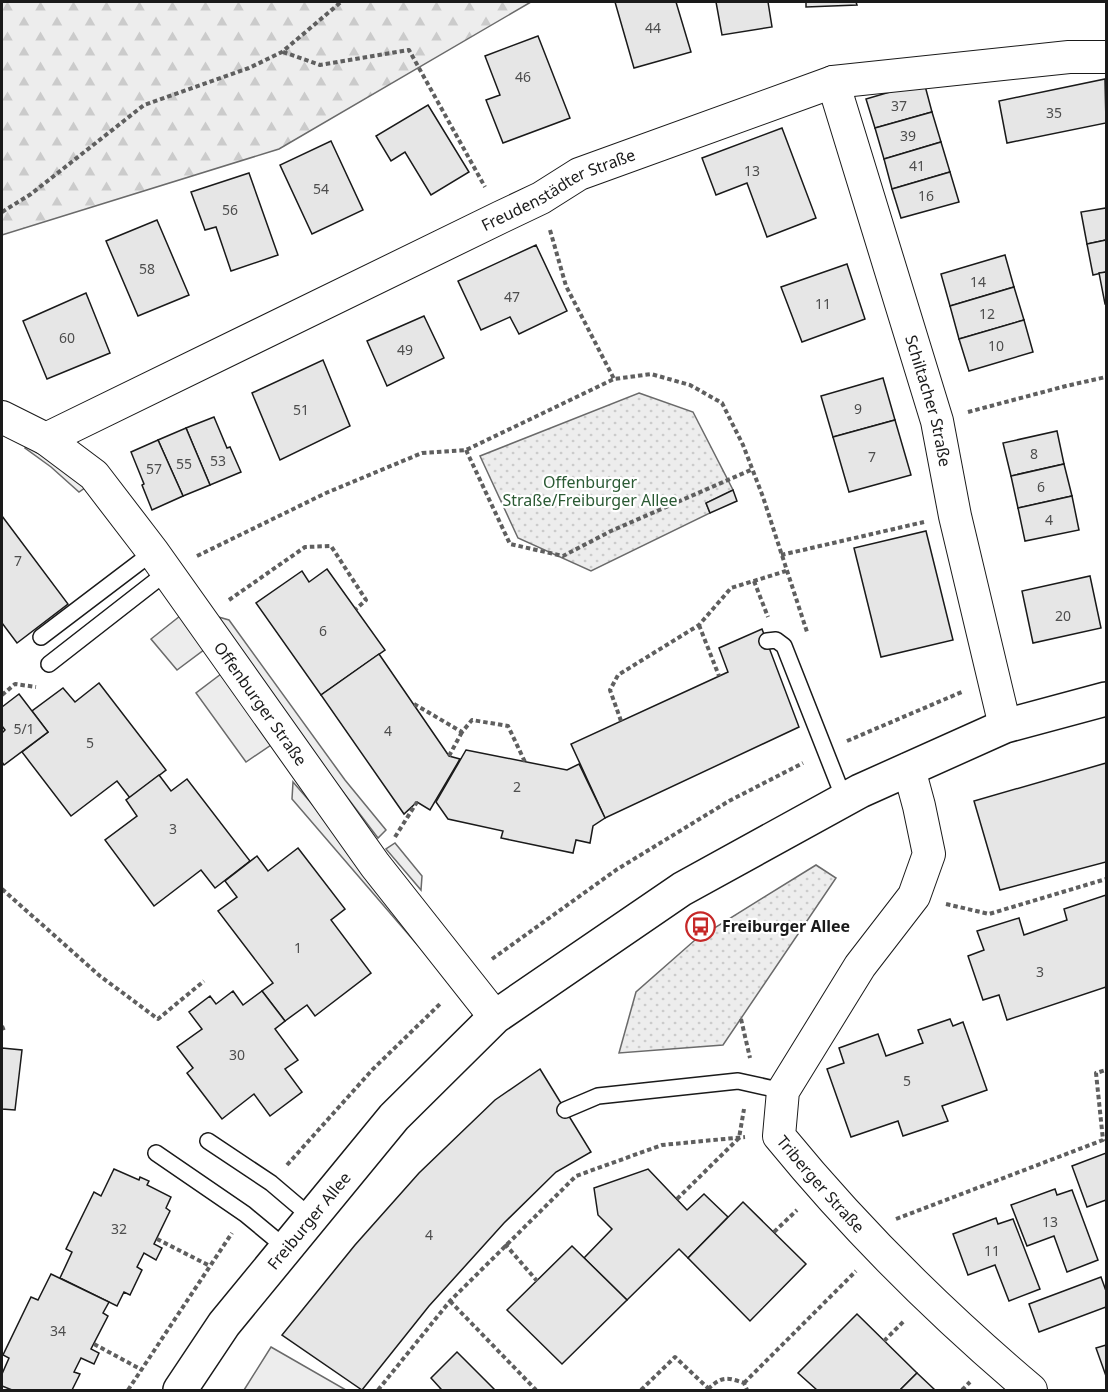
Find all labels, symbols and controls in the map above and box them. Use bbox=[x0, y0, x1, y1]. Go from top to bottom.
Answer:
house number: 44 bbox=[645, 18, 661, 37]
house number: 46 bbox=[515, 67, 531, 86]
house number: 37 bbox=[891, 96, 907, 115]
house number: 35 bbox=[1046, 103, 1062, 122]
house number: 39 bbox=[900, 126, 916, 145]
street label: Freudenstädter Straße bbox=[477, 144, 638, 236]
house number: 41 bbox=[909, 156, 925, 175]
house number: 13 bbox=[744, 161, 760, 180]
house number: 54 bbox=[313, 179, 329, 198]
house number: 16 bbox=[918, 186, 934, 205]
house number: 56 bbox=[222, 200, 238, 219]
house number: 58 bbox=[139, 259, 155, 278]
house number: 14 bbox=[970, 272, 986, 291]
house number: 47 bbox=[504, 287, 520, 306]
house number: 11 bbox=[815, 294, 831, 313]
house number: 12 bbox=[979, 304, 995, 323]
house number: 60 bbox=[59, 328, 75, 347]
street label: Schiltacher Straße bbox=[900, 332, 956, 469]
house number: 10 bbox=[988, 336, 1004, 355]
house number: 49 bbox=[397, 340, 413, 359]
house number: 9 bbox=[854, 399, 862, 418]
house number: 51 bbox=[293, 400, 309, 419]
house number: 8 bbox=[1030, 444, 1038, 463]
house number: 7 bbox=[868, 447, 876, 466]
house number: 53 bbox=[210, 451, 226, 470]
house number: 55 bbox=[176, 454, 192, 473]
house number: 57 bbox=[146, 459, 162, 478]
park label: Offenburger Straße/Freiburger Allee bbox=[503, 471, 677, 511]
house number: 6 bbox=[1037, 477, 1045, 496]
house number: 4 bbox=[1045, 510, 1053, 529]
house number: 7 bbox=[14, 551, 22, 570]
house number: 20 bbox=[1055, 606, 1071, 625]
house number: 6 bbox=[319, 621, 327, 640]
street label: Offenburger Straße bbox=[209, 637, 312, 770]
house number: 5/1 bbox=[13, 719, 35, 738]
house number: 4 bbox=[384, 721, 392, 740]
house number: 5 bbox=[86, 733, 94, 752]
house number: 2 bbox=[513, 777, 521, 796]
house number: 3 bbox=[169, 819, 177, 838]
bus stop icon: Freiburger Allee bbox=[685, 910, 717, 942]
place label: Freiburger Allee bbox=[722, 915, 850, 937]
house number: 1 bbox=[294, 938, 302, 957]
house number: 3 bbox=[1036, 962, 1044, 981]
house number: 30 bbox=[229, 1045, 245, 1064]
house number: 5 bbox=[903, 1071, 911, 1090]
street label: Triberger Straße bbox=[772, 1131, 870, 1237]
street label: Freiburger Allee bbox=[262, 1167, 355, 1274]
house number: 13 bbox=[1042, 1212, 1058, 1231]
house number: 32 bbox=[111, 1219, 127, 1238]
house number: 4 bbox=[425, 1225, 433, 1244]
house number: 11 bbox=[984, 1241, 1000, 1260]
house number: 34 bbox=[50, 1321, 66, 1340]

